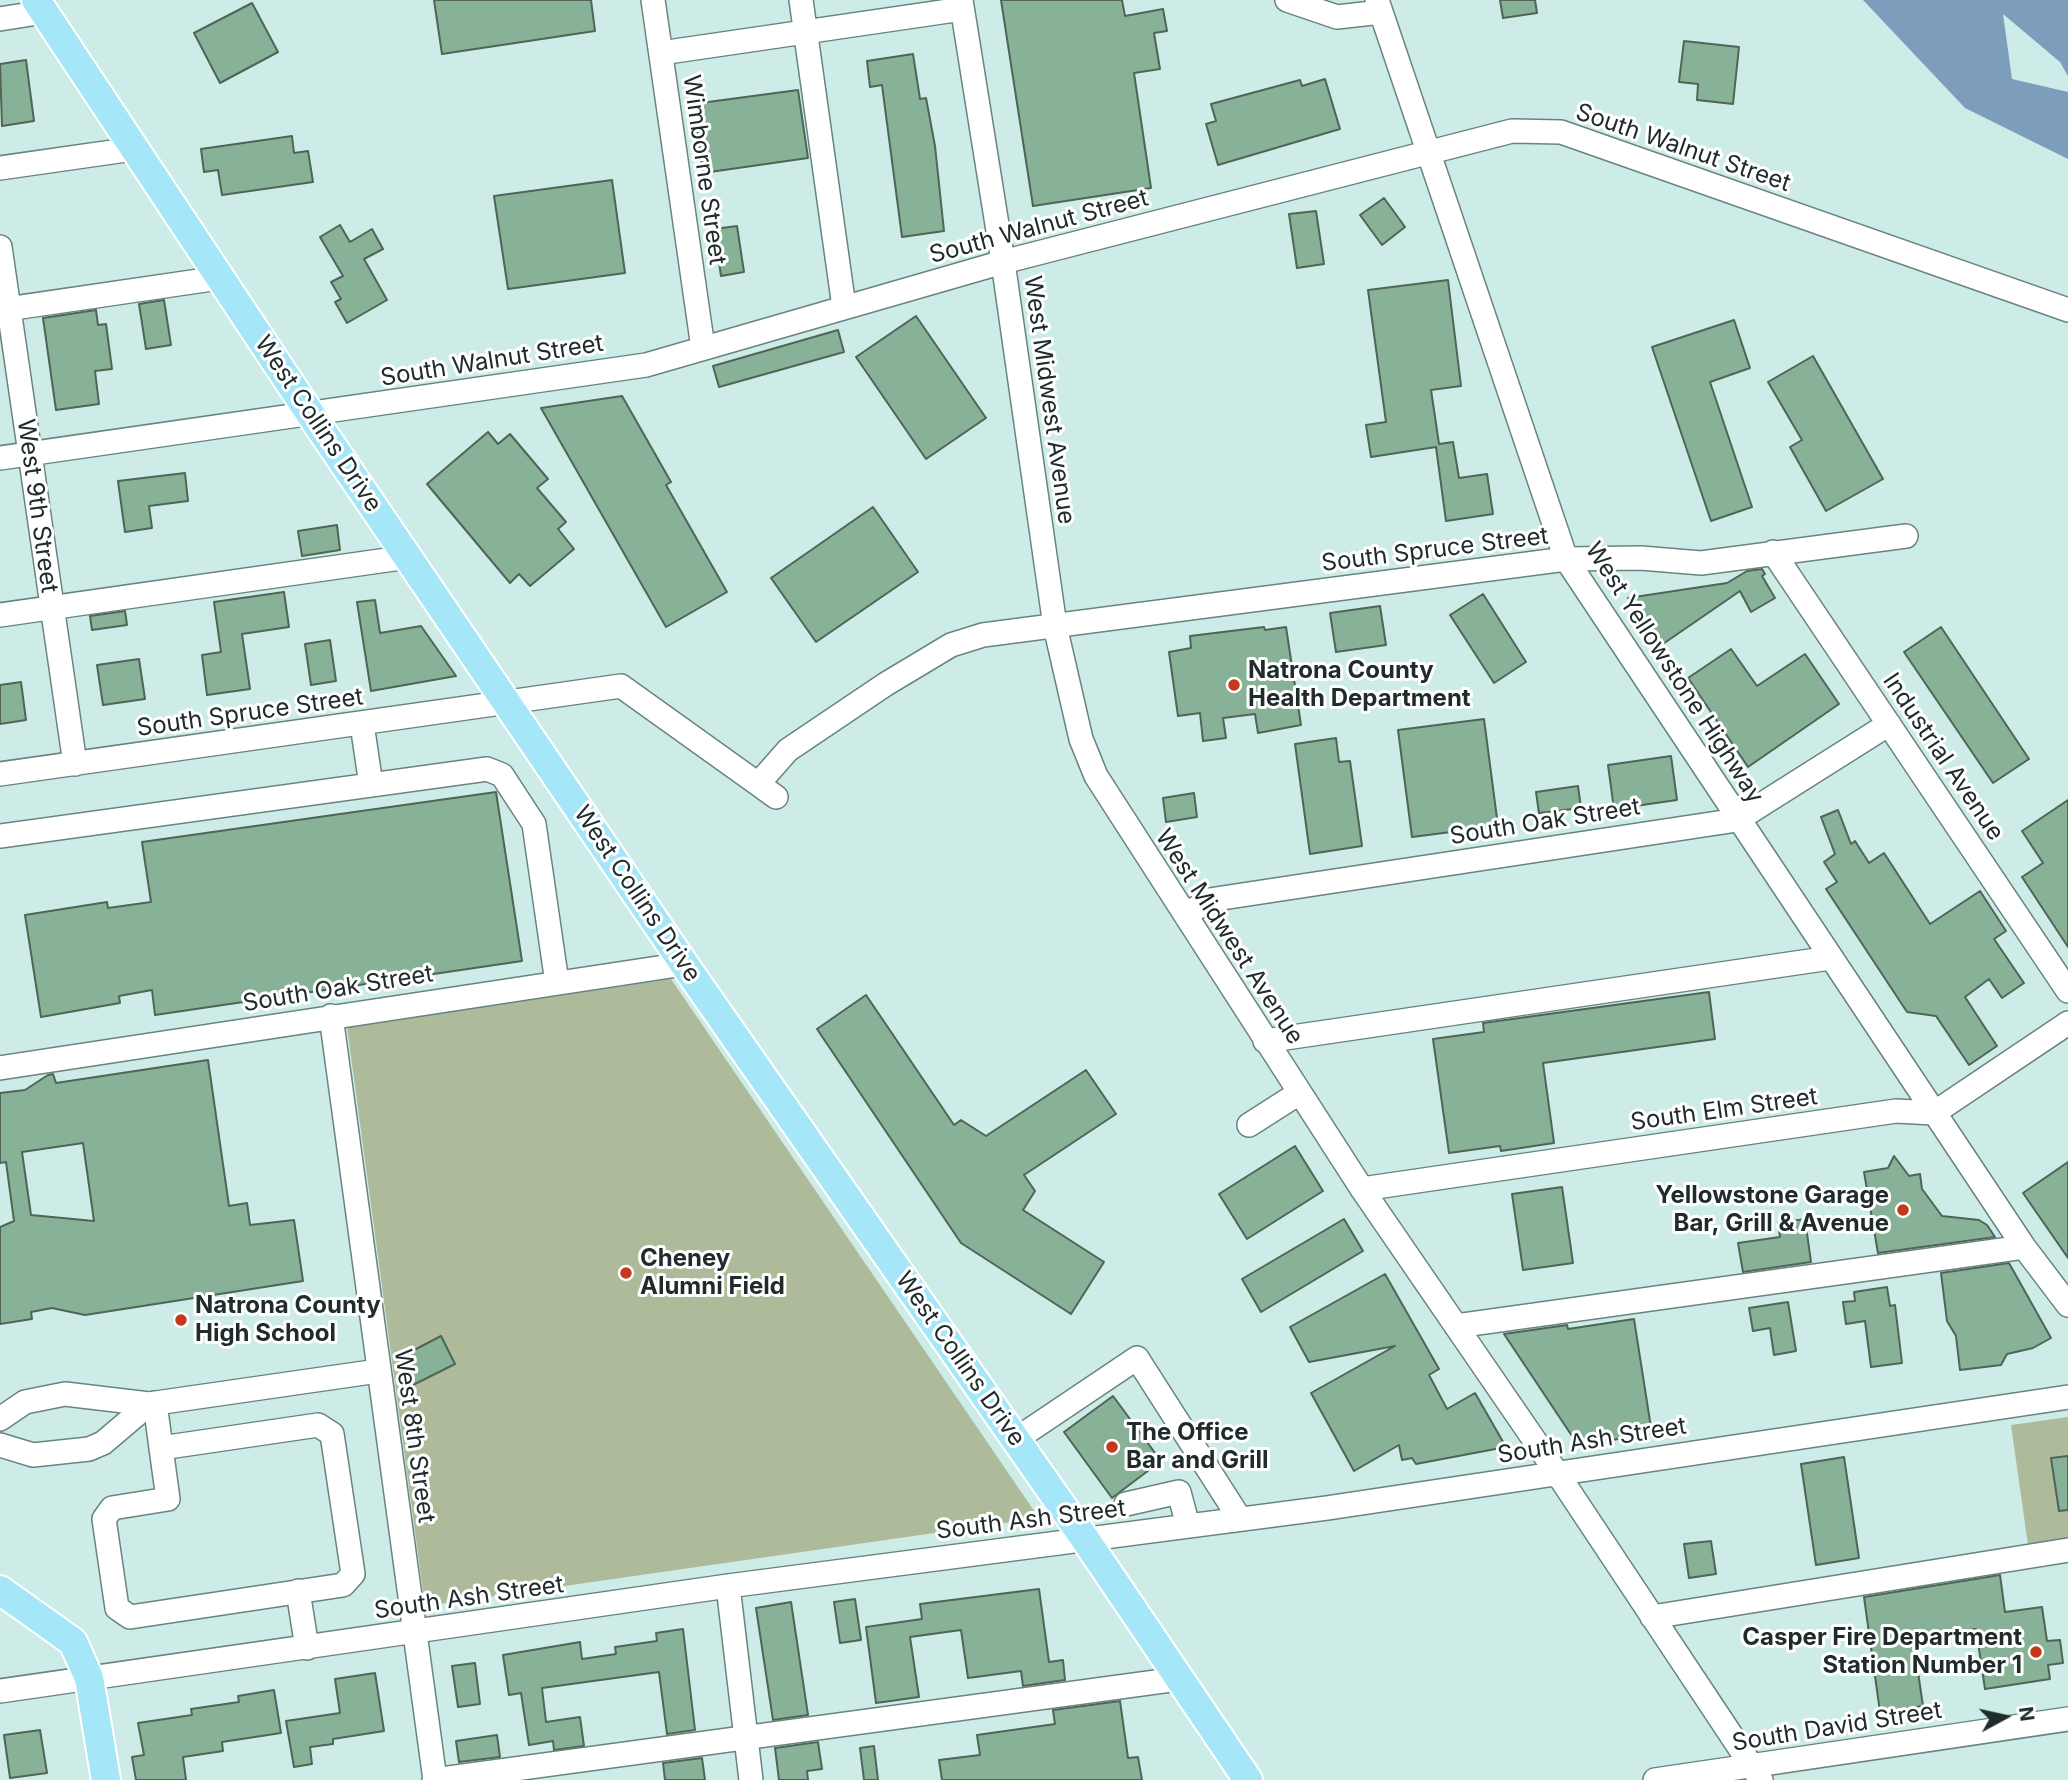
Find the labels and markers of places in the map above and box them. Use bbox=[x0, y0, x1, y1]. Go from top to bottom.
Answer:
place label: Natrona County Health Department bbox=[1248, 657, 1471, 713]
marker: Natrona County Health Department bbox=[1226, 677, 1242, 693]
place label: Yellowstone Garage Bar, Grill & Avenue bbox=[1656, 1182, 1889, 1238]
marker: Yellowstone Garage Bar, Grill & Avenue bbox=[1895, 1202, 1911, 1218]
place label: Cheney Alumni Field bbox=[640, 1245, 785, 1301]
marker: Cheney Alumni Field bbox=[618, 1265, 634, 1281]
place label: Natrona County High School bbox=[195, 1292, 381, 1348]
marker: Natrona County High School bbox=[173, 1312, 189, 1328]
place label: The Office Bar and Grill bbox=[1126, 1419, 1268, 1475]
marker: The Office Bar and Grill bbox=[1104, 1439, 1120, 1455]
place label: Casper Fire Department Station Number 1 bbox=[1742, 1624, 2022, 1680]
marker: Casper Fire Department Station Number 1 bbox=[2028, 1644, 2044, 1660]

